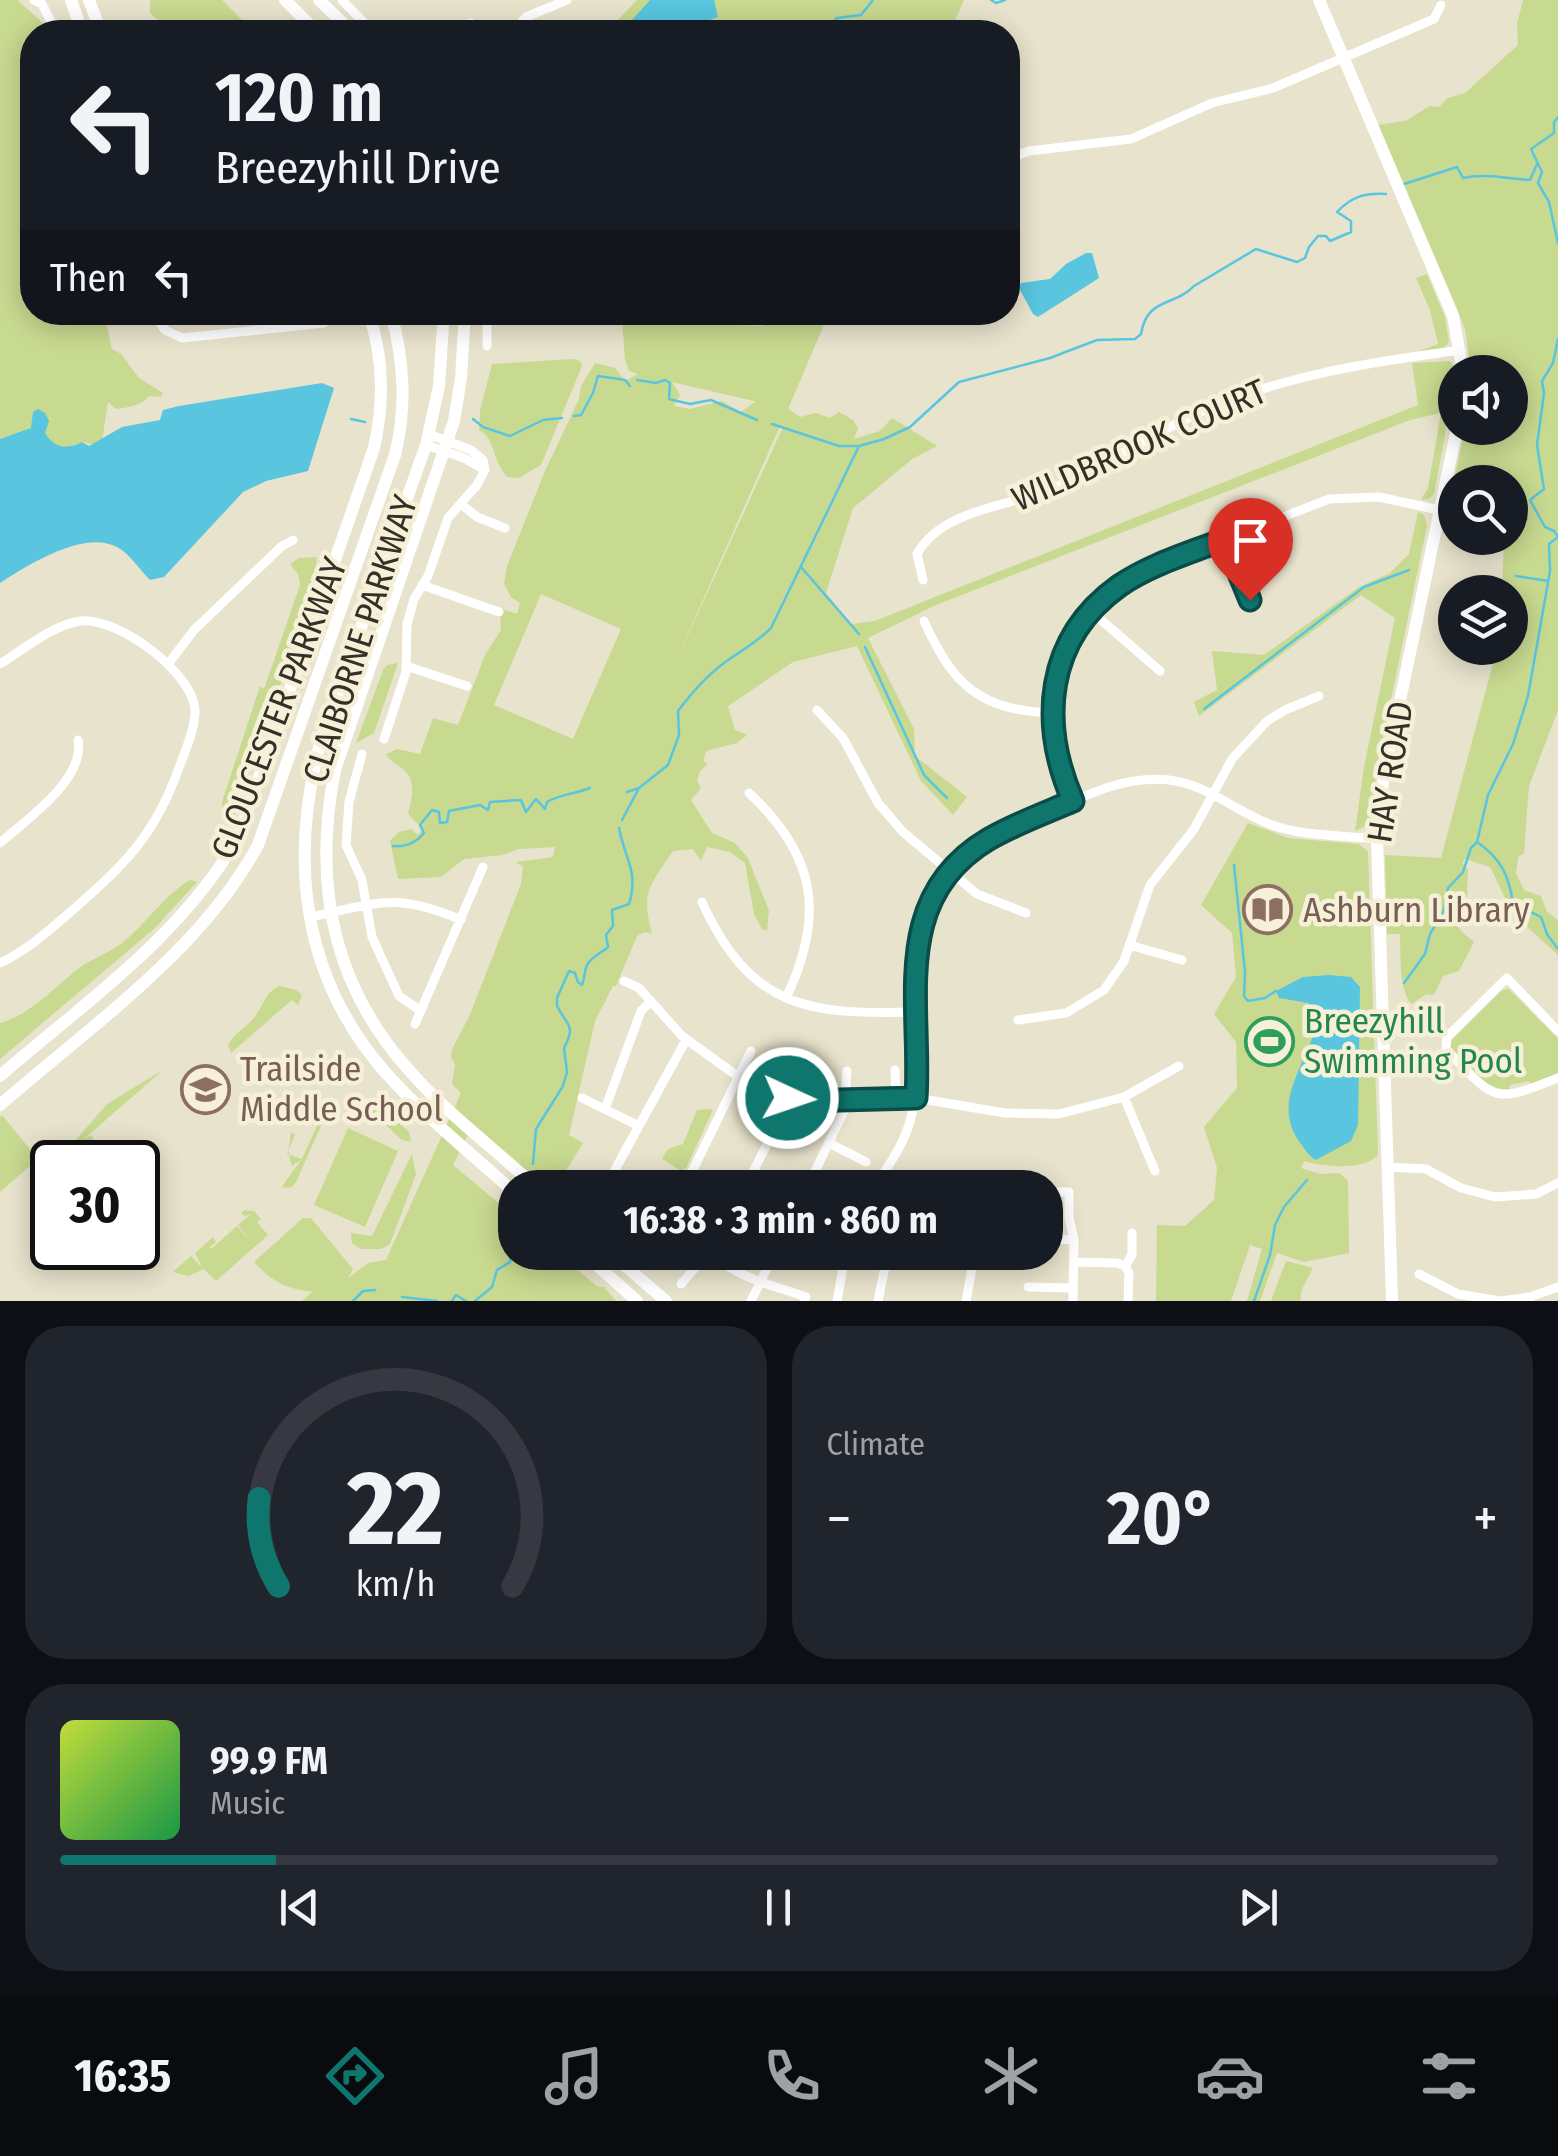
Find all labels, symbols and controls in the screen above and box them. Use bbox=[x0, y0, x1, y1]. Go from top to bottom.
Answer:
text: 120 m bbox=[215, 56, 383, 140]
icon: left bbox=[50, 60, 180, 190]
text: Breezyhill Drive bbox=[215, 141, 501, 195]
icon: left bbox=[146, 250, 201, 305]
text: Then bbox=[50, 255, 126, 301]
map controls bbox=[1438, 355, 1528, 665]
button: sound bbox=[1438, 355, 1528, 445]
street label: WILDBROOK COURT bbox=[1005, 370, 1273, 520]
button: search bbox=[1438, 465, 1528, 555]
street label: CLAIBORNE PARKWAY bbox=[294, 490, 426, 788]
pin bbox=[1208, 498, 1293, 601]
icon: arrive bbox=[1223, 513, 1278, 568]
street label: GLOUCESTER PARKWAY bbox=[202, 551, 356, 865]
button: layers bbox=[1438, 575, 1528, 665]
street label: HAY ROAD bbox=[1358, 698, 1422, 846]
library icon: Ashburn Library bbox=[1242, 884, 1294, 936]
place label: Ashburn Library bbox=[1303, 889, 1530, 931]
place label: Breezyhill Swimming Pool bbox=[1304, 1000, 1522, 1082]
sports icon: Breezyhill Swimming Pool bbox=[1243, 1015, 1295, 1067]
position arrow bbox=[736, 1046, 840, 1150]
place label: Trailside Middle School bbox=[240, 1048, 443, 1130]
school or university icon: Trailside Middle School bbox=[179, 1063, 231, 1115]
speed limit sign: 30 bbox=[30, 1140, 160, 1270]
text: 16:38 · 3 min · 860 m bbox=[623, 1197, 938, 1243]
text: Climate bbox=[827, 1425, 925, 1463]
text: 22 bbox=[347, 1447, 444, 1572]
text: 20° bbox=[1107, 1474, 1218, 1564]
text: − bbox=[827, 1486, 851, 1552]
text: + bbox=[1473, 1486, 1498, 1552]
text: km/h bbox=[356, 1563, 436, 1605]
text: 99.9 FM bbox=[210, 1738, 328, 1784]
text: Music bbox=[210, 1784, 285, 1822]
icon: previous bbox=[272, 1880, 327, 1935]
icon: pause bbox=[751, 1880, 806, 1935]
icon: next bbox=[1231, 1880, 1286, 1935]
icon: directions bbox=[320, 2041, 390, 2111]
icon: music bbox=[539, 2041, 609, 2111]
icon: phone bbox=[757, 2041, 827, 2111]
icon: climate bbox=[976, 2041, 1046, 2111]
icon: car bbox=[1195, 2041, 1265, 2111]
icon: filters bbox=[1414, 2041, 1484, 2111]
text: 16:35 bbox=[74, 2049, 171, 2103]

